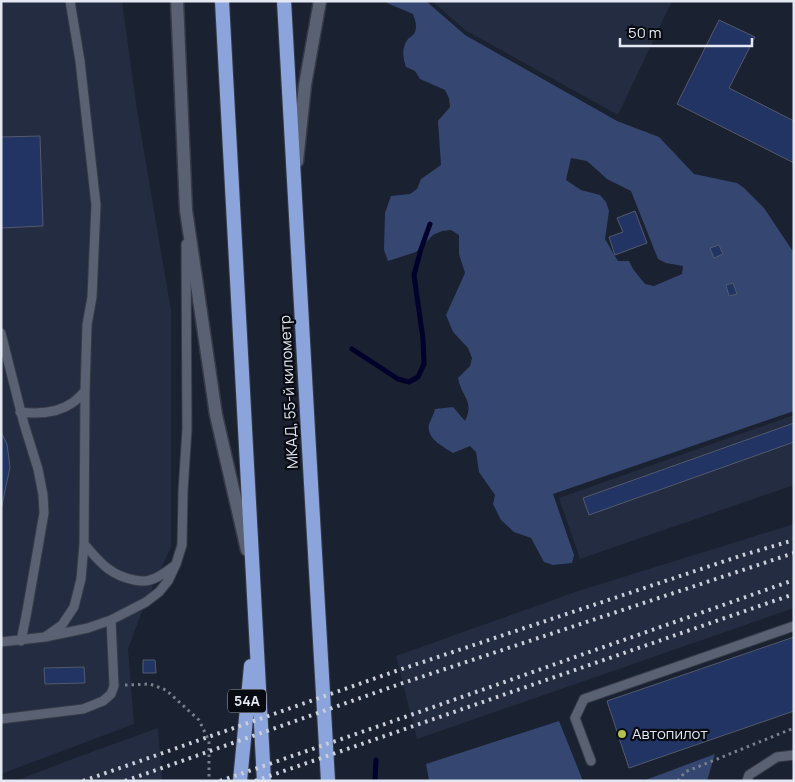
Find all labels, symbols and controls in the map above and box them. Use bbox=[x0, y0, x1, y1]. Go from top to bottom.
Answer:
scale bar bbox=[620, 15, 752, 47]
text: 50 m bbox=[628, 22, 662, 43]
street label: МКАД, 55-й километр bbox=[274, 315, 303, 469]
road number: 54А bbox=[228, 689, 266, 712]
place label: Автопилот bbox=[632, 723, 708, 744]
marker: Автопилот bbox=[616, 728, 628, 740]

